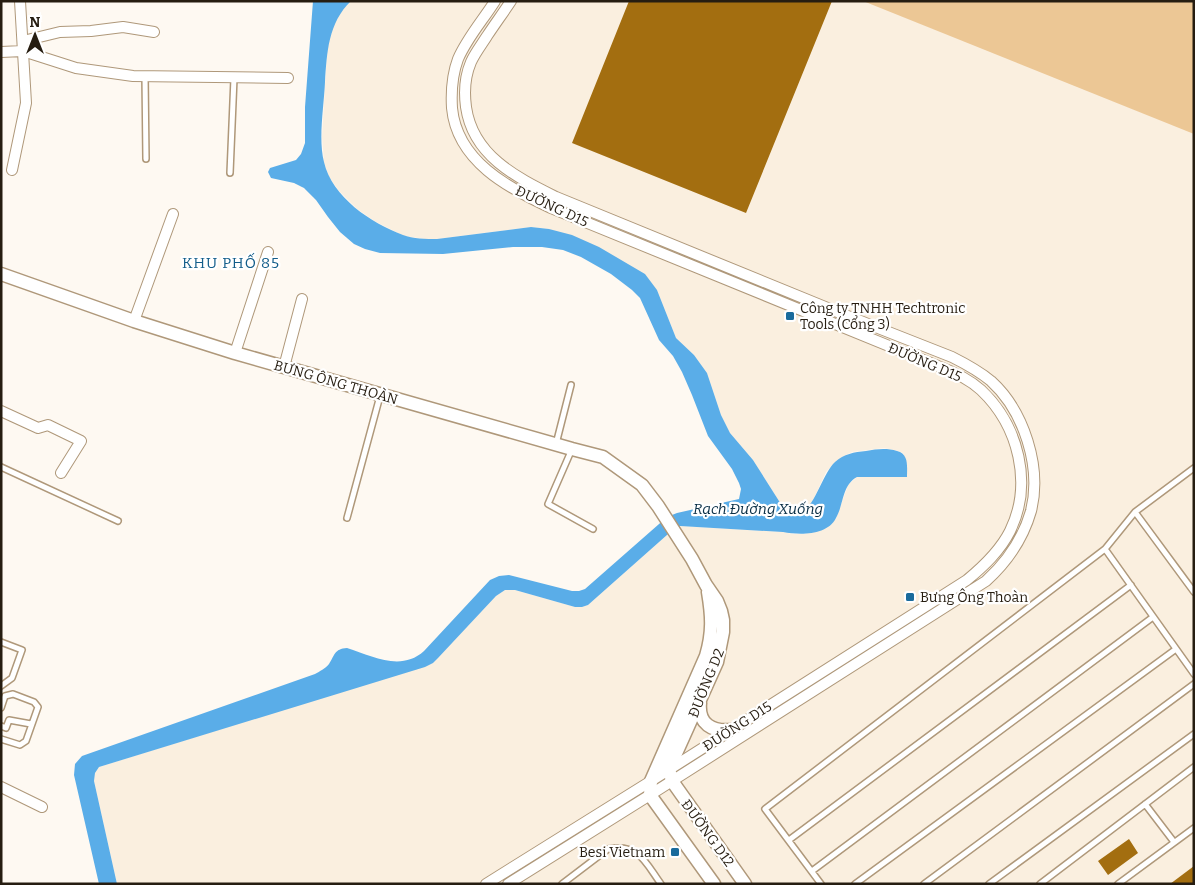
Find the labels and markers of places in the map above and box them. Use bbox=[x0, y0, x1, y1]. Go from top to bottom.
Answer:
place label: Công ty TNHH Techtronic Tools (Cổng 3) bbox=[800, 300, 965, 333]
marker: Công ty TNHH Techtronic Tools (Cổng 3) bbox=[784, 310, 796, 322]
place label: Bưng Ông Thoàn bbox=[920, 588, 1028, 606]
marker: Bưng Ông Thoàn bbox=[904, 591, 916, 603]
place label: Besi Vietnam bbox=[579, 844, 666, 861]
marker: Besi Vietnam bbox=[669, 846, 681, 858]

